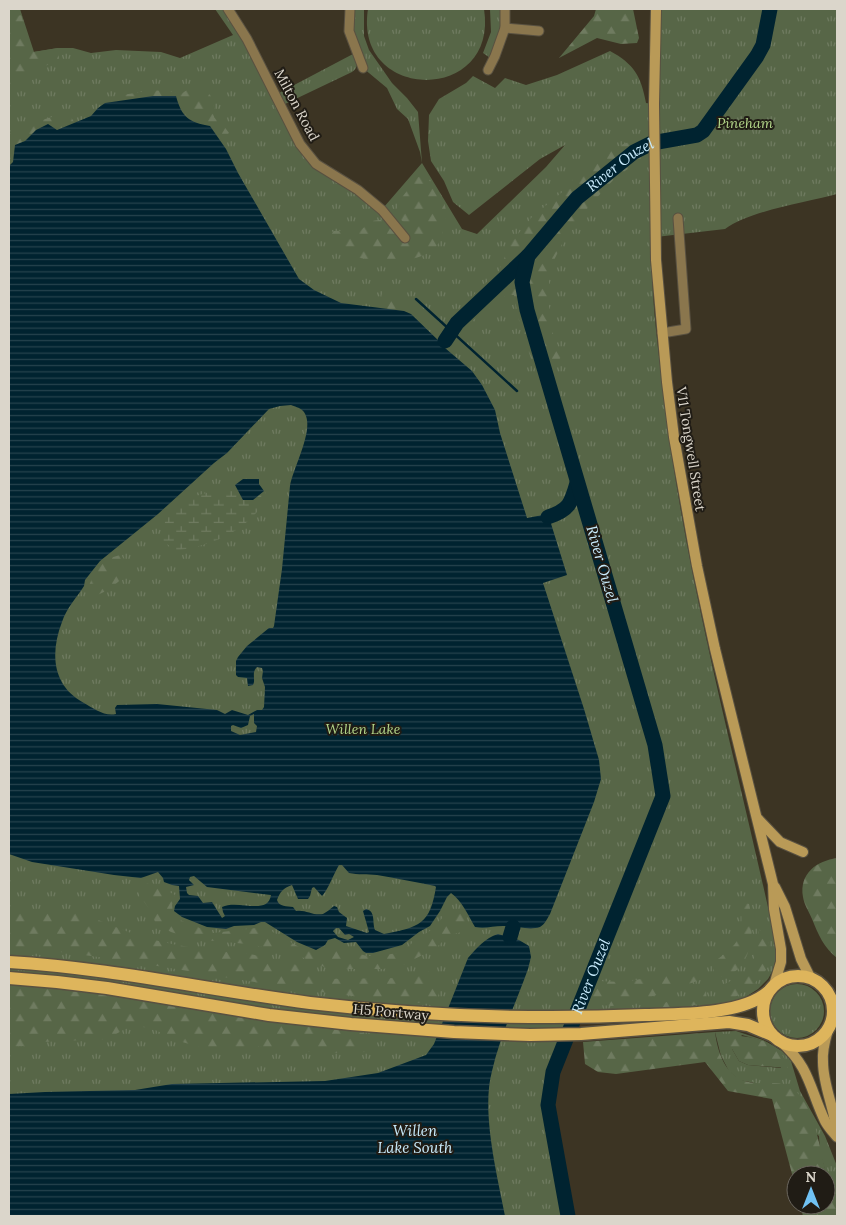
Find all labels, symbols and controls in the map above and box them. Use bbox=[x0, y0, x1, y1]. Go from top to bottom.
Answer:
street label: Milton Road bbox=[271, 66, 323, 144]
park label: Pineham bbox=[717, 114, 774, 132]
water label: River Ouzel bbox=[582, 133, 657, 196]
street label: V11 Tongwell Street bbox=[672, 385, 710, 513]
water label: River Ouzel bbox=[582, 523, 623, 605]
park label: Willen Lake bbox=[326, 720, 401, 738]
water label: River Ouzel bbox=[567, 935, 614, 1017]
street label: H5 Portway bbox=[352, 1000, 430, 1024]
water label: Willen Lake South bbox=[378, 1121, 453, 1157]
north arrow bbox=[786, 1165, 836, 1215]
text: N bbox=[806, 1168, 817, 1186]

